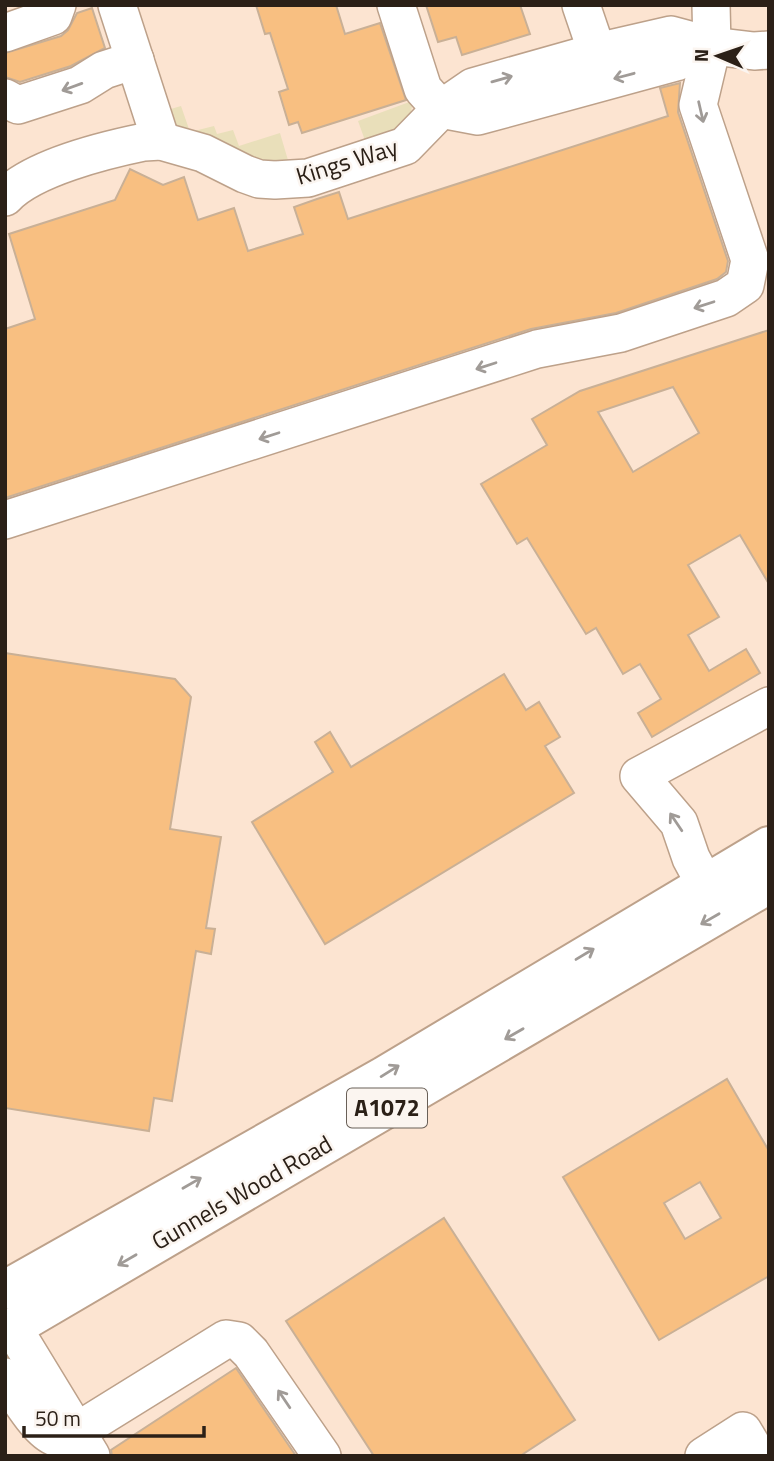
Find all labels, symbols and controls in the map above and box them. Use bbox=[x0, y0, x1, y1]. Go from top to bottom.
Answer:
north arrow bbox=[683, 21, 753, 91]
text: N bbox=[686, 48, 715, 62]
one-way arrow bbox=[614, 70, 636, 83]
one-way arrow bbox=[490, 72, 513, 85]
one-way arrow bbox=[62, 81, 84, 94]
one-way arrow bbox=[695, 100, 708, 122]
street label: Kings Way bbox=[291, 128, 403, 194]
one-way arrow bbox=[694, 300, 716, 312]
one-way arrow bbox=[475, 361, 497, 373]
one-way arrow bbox=[258, 430, 280, 443]
one-way arrow bbox=[669, 813, 683, 833]
one-way arrow bbox=[700, 912, 720, 926]
one-way arrow bbox=[575, 947, 595, 961]
one-way arrow bbox=[504, 1027, 524, 1041]
one-way arrow bbox=[380, 1064, 400, 1078]
road number: A1072 bbox=[347, 1088, 427, 1128]
street label: Gunnels Wood Road bbox=[144, 1126, 339, 1259]
one-way arrow bbox=[182, 1176, 202, 1190]
one-way arrow bbox=[118, 1254, 138, 1268]
one-way arrow bbox=[277, 1390, 291, 1410]
scale bar bbox=[24, 1394, 205, 1438]
text: 50 m bbox=[35, 1402, 81, 1434]

